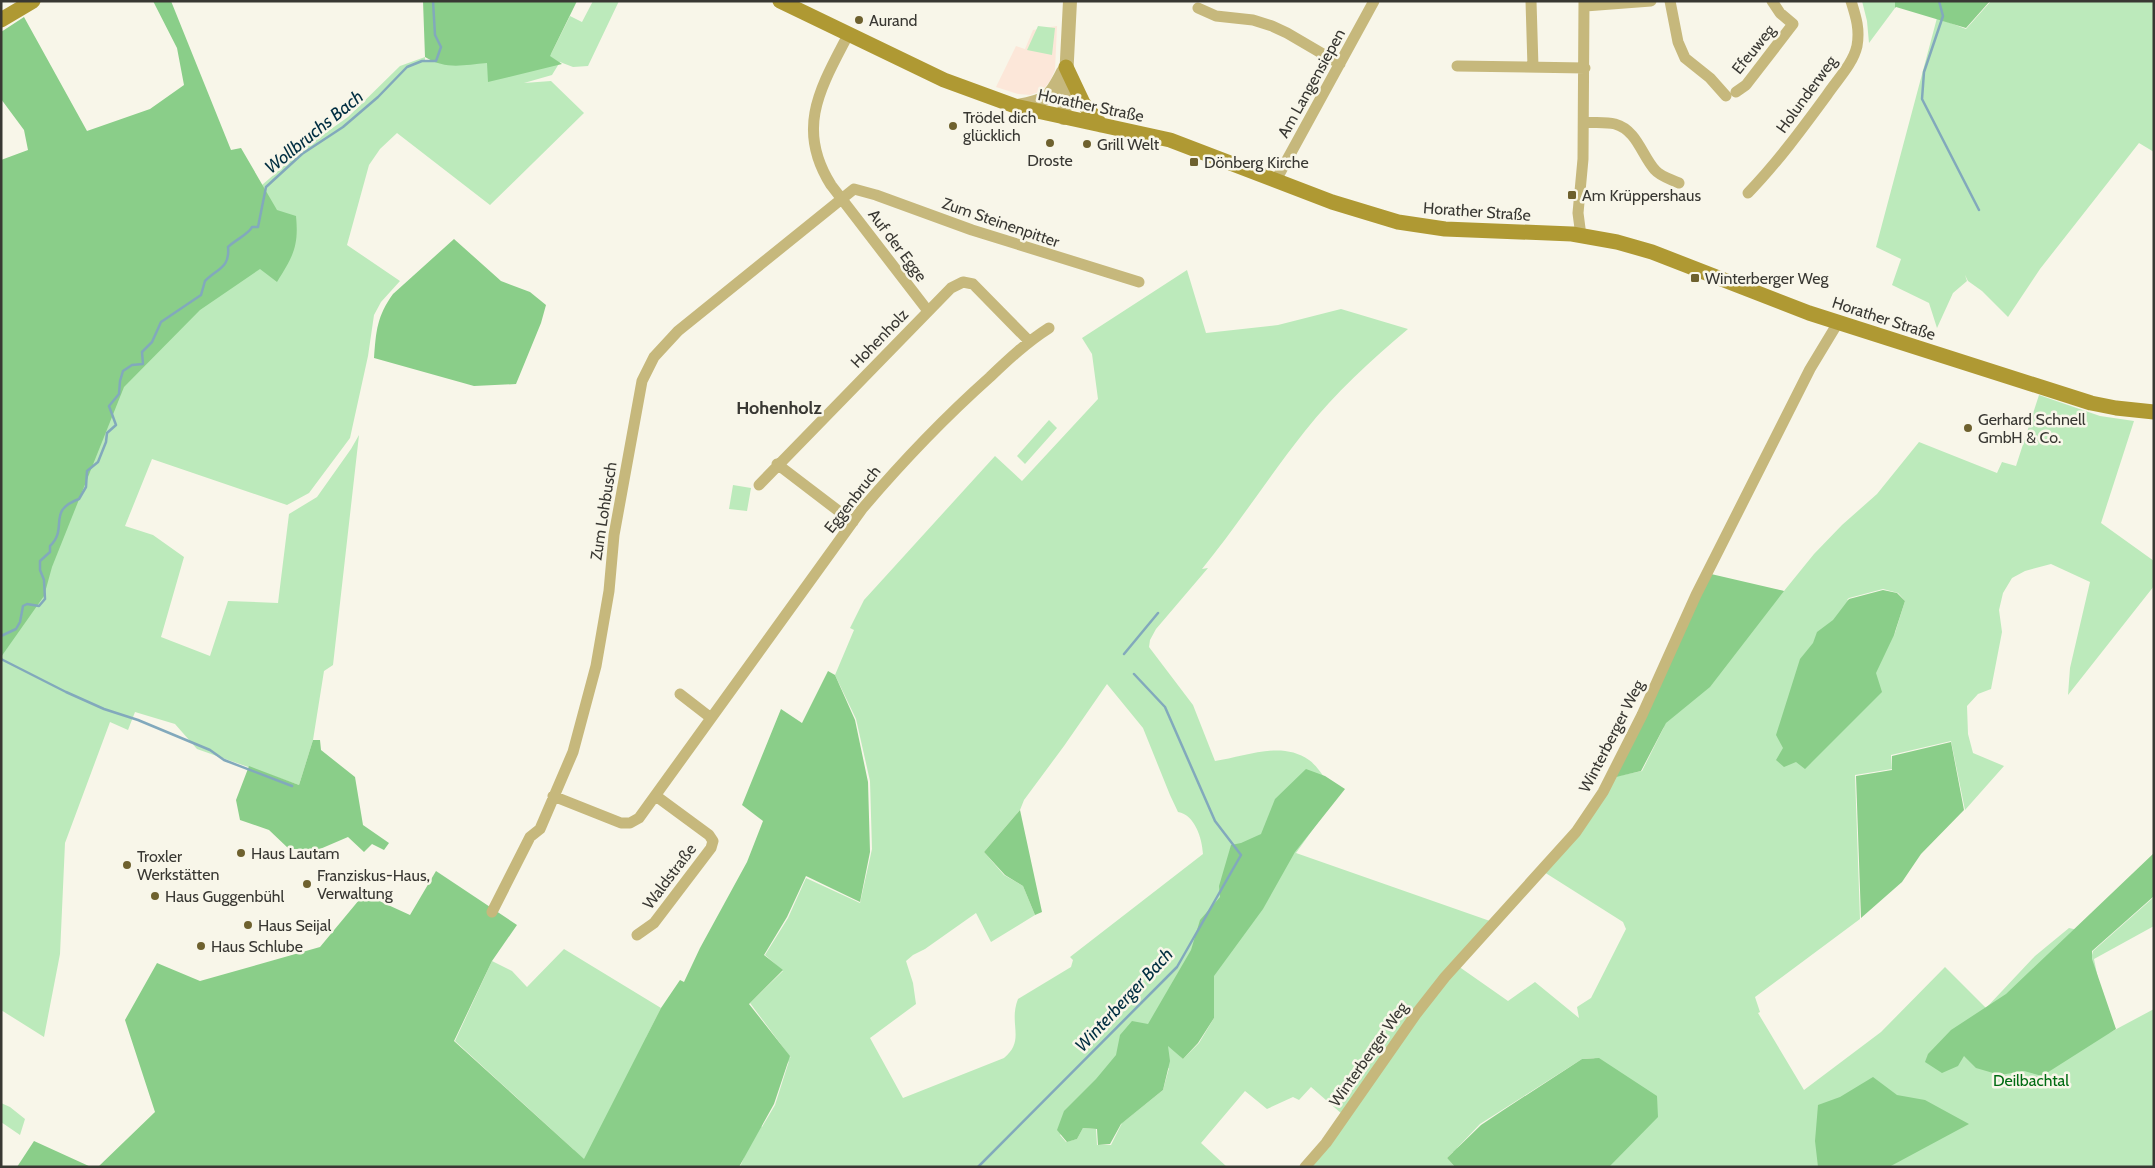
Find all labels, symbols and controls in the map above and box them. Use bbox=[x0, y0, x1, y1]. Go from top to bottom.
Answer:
place label: Aurand bbox=[869, 11, 918, 30]
marker: Aurand bbox=[853, 14, 865, 26]
street label: Efeuweg bbox=[1728, 20, 1780, 78]
street label: Am Langensiepen bbox=[1274, 25, 1349, 141]
street label: Holunderweg bbox=[1772, 51, 1841, 137]
street label: Horather Straße bbox=[1036, 85, 1146, 126]
water label: Wollbruchs Bach bbox=[260, 86, 368, 178]
place label: Trödel dich glücklich bbox=[963, 108, 1036, 145]
marker: Trödel dich glücklich bbox=[947, 120, 959, 132]
place label: Grill Welt bbox=[1097, 135, 1160, 154]
marker: Droste bbox=[1044, 137, 1056, 149]
marker: Grill Welt bbox=[1081, 138, 1093, 150]
place label: Droste bbox=[1027, 151, 1073, 170]
place label: Dönberg Kirche bbox=[1204, 153, 1309, 172]
marker: Dönberg Kirche bbox=[1188, 156, 1200, 168]
place label: Am Krüppershaus bbox=[1582, 186, 1701, 205]
marker: Am Krüppershaus bbox=[1566, 189, 1578, 201]
street label: Zum Steinenpitter bbox=[940, 194, 1063, 252]
street label: Horather Straße bbox=[1423, 198, 1531, 225]
street label: Auf der Egge bbox=[864, 205, 931, 285]
place label: Winterberger Weg bbox=[1705, 269, 1829, 288]
marker: Winterberger Weg bbox=[1689, 272, 1701, 284]
street label: Horather Straße bbox=[1830, 293, 1938, 344]
street label: Hohenholz bbox=[847, 305, 912, 372]
district label: Hohenholz bbox=[736, 397, 822, 419]
place label: Gerhard Schnell GmbH & Co. bbox=[1978, 410, 2086, 447]
marker: Gerhard Schnell GmbH & Co. bbox=[1962, 422, 1974, 434]
street label: Zum Lohbusch bbox=[586, 460, 621, 562]
street label: Eggenbruch bbox=[820, 462, 884, 537]
street label: Winterberger Weg bbox=[1575, 676, 1648, 795]
street label: Waldstraße bbox=[639, 840, 700, 913]
place label: Haus Lautam bbox=[251, 844, 340, 863]
place label: Troxler Werkstätten bbox=[137, 847, 219, 884]
marker: Haus Lautam bbox=[235, 847, 247, 859]
marker: Troxler Werkstätten bbox=[121, 859, 133, 871]
place label: Franziskus-Haus, Verwaltung bbox=[317, 866, 430, 903]
marker: Franziskus-Haus, Verwaltung bbox=[301, 878, 313, 890]
place label: Haus Guggenbühl bbox=[165, 887, 284, 906]
marker: Haus Guggenbühl bbox=[149, 890, 161, 902]
place label: Haus Seijal bbox=[258, 916, 331, 935]
marker: Haus Seijal bbox=[242, 919, 254, 931]
place label: Haus Schlube bbox=[211, 937, 303, 956]
marker: Haus Schlube bbox=[195, 940, 207, 952]
water label: Winterberger Bach bbox=[1070, 944, 1178, 1056]
street label: Winterberger Weg bbox=[1325, 997, 1412, 1110]
park label: Deilbachtal bbox=[1993, 1071, 2069, 1090]

